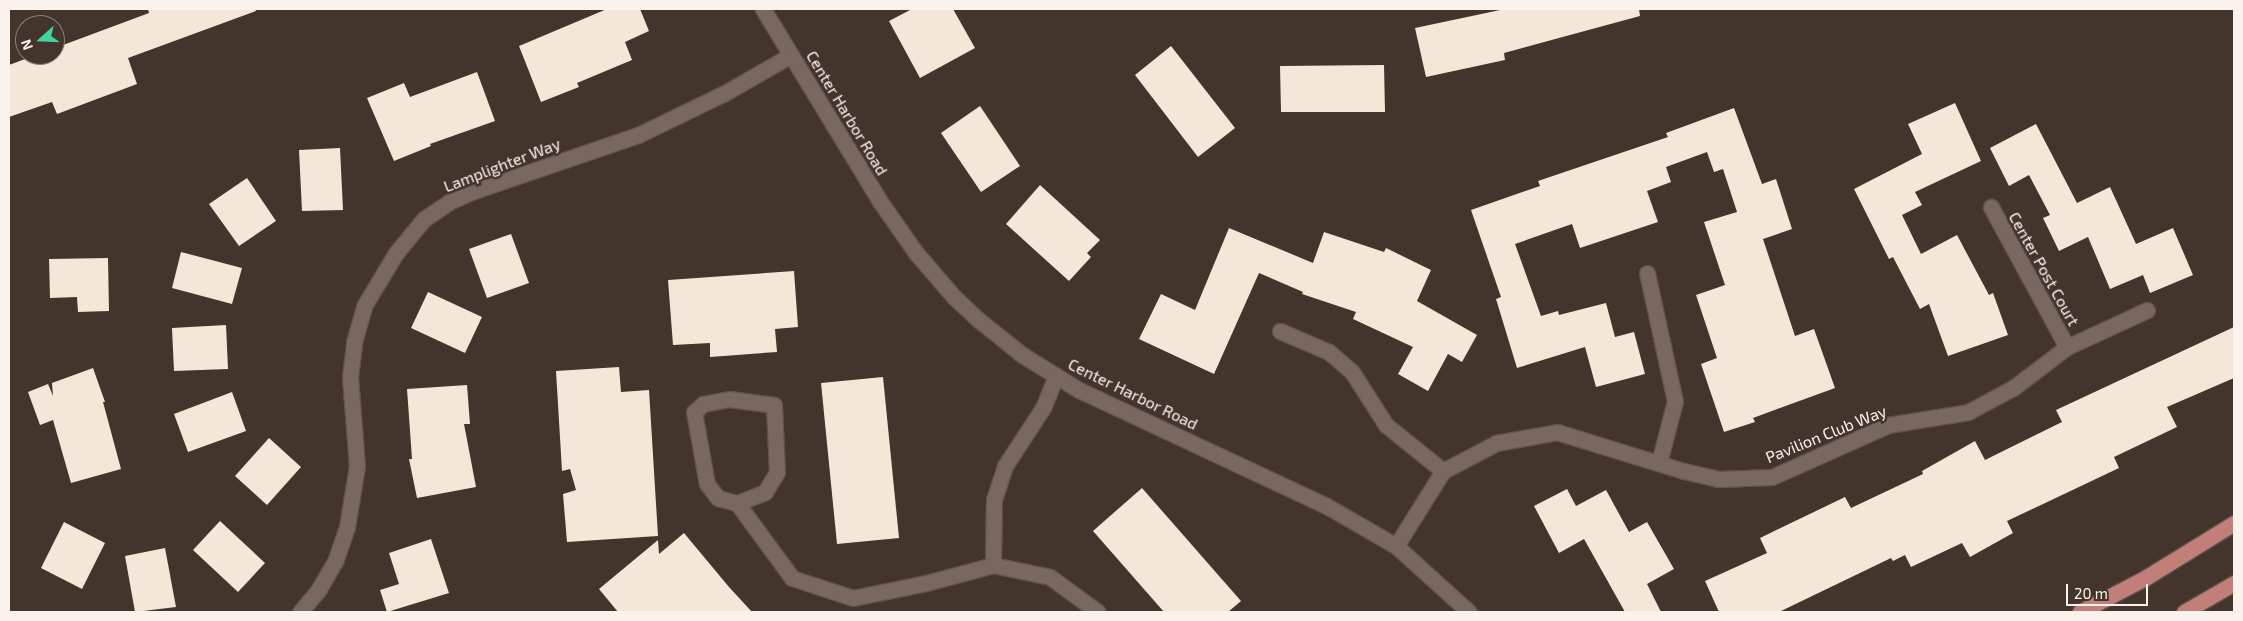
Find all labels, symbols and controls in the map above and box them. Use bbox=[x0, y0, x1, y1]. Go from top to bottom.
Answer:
north arrow bbox=[15, 15, 65, 65]
text: N bbox=[17, 37, 36, 53]
street label: Center Harbor Road bbox=[802, 47, 892, 179]
street label: Lamplighter Way bbox=[441, 134, 563, 196]
street label: Center Post Court bbox=[2005, 208, 2083, 330]
street label: Center Harbor Road bbox=[1065, 354, 1201, 434]
street label: Pavilion Club Way bbox=[1763, 401, 1889, 467]
scale bar bbox=[2068, 574, 2150, 606]
text: 20 m bbox=[2074, 584, 2108, 602]

